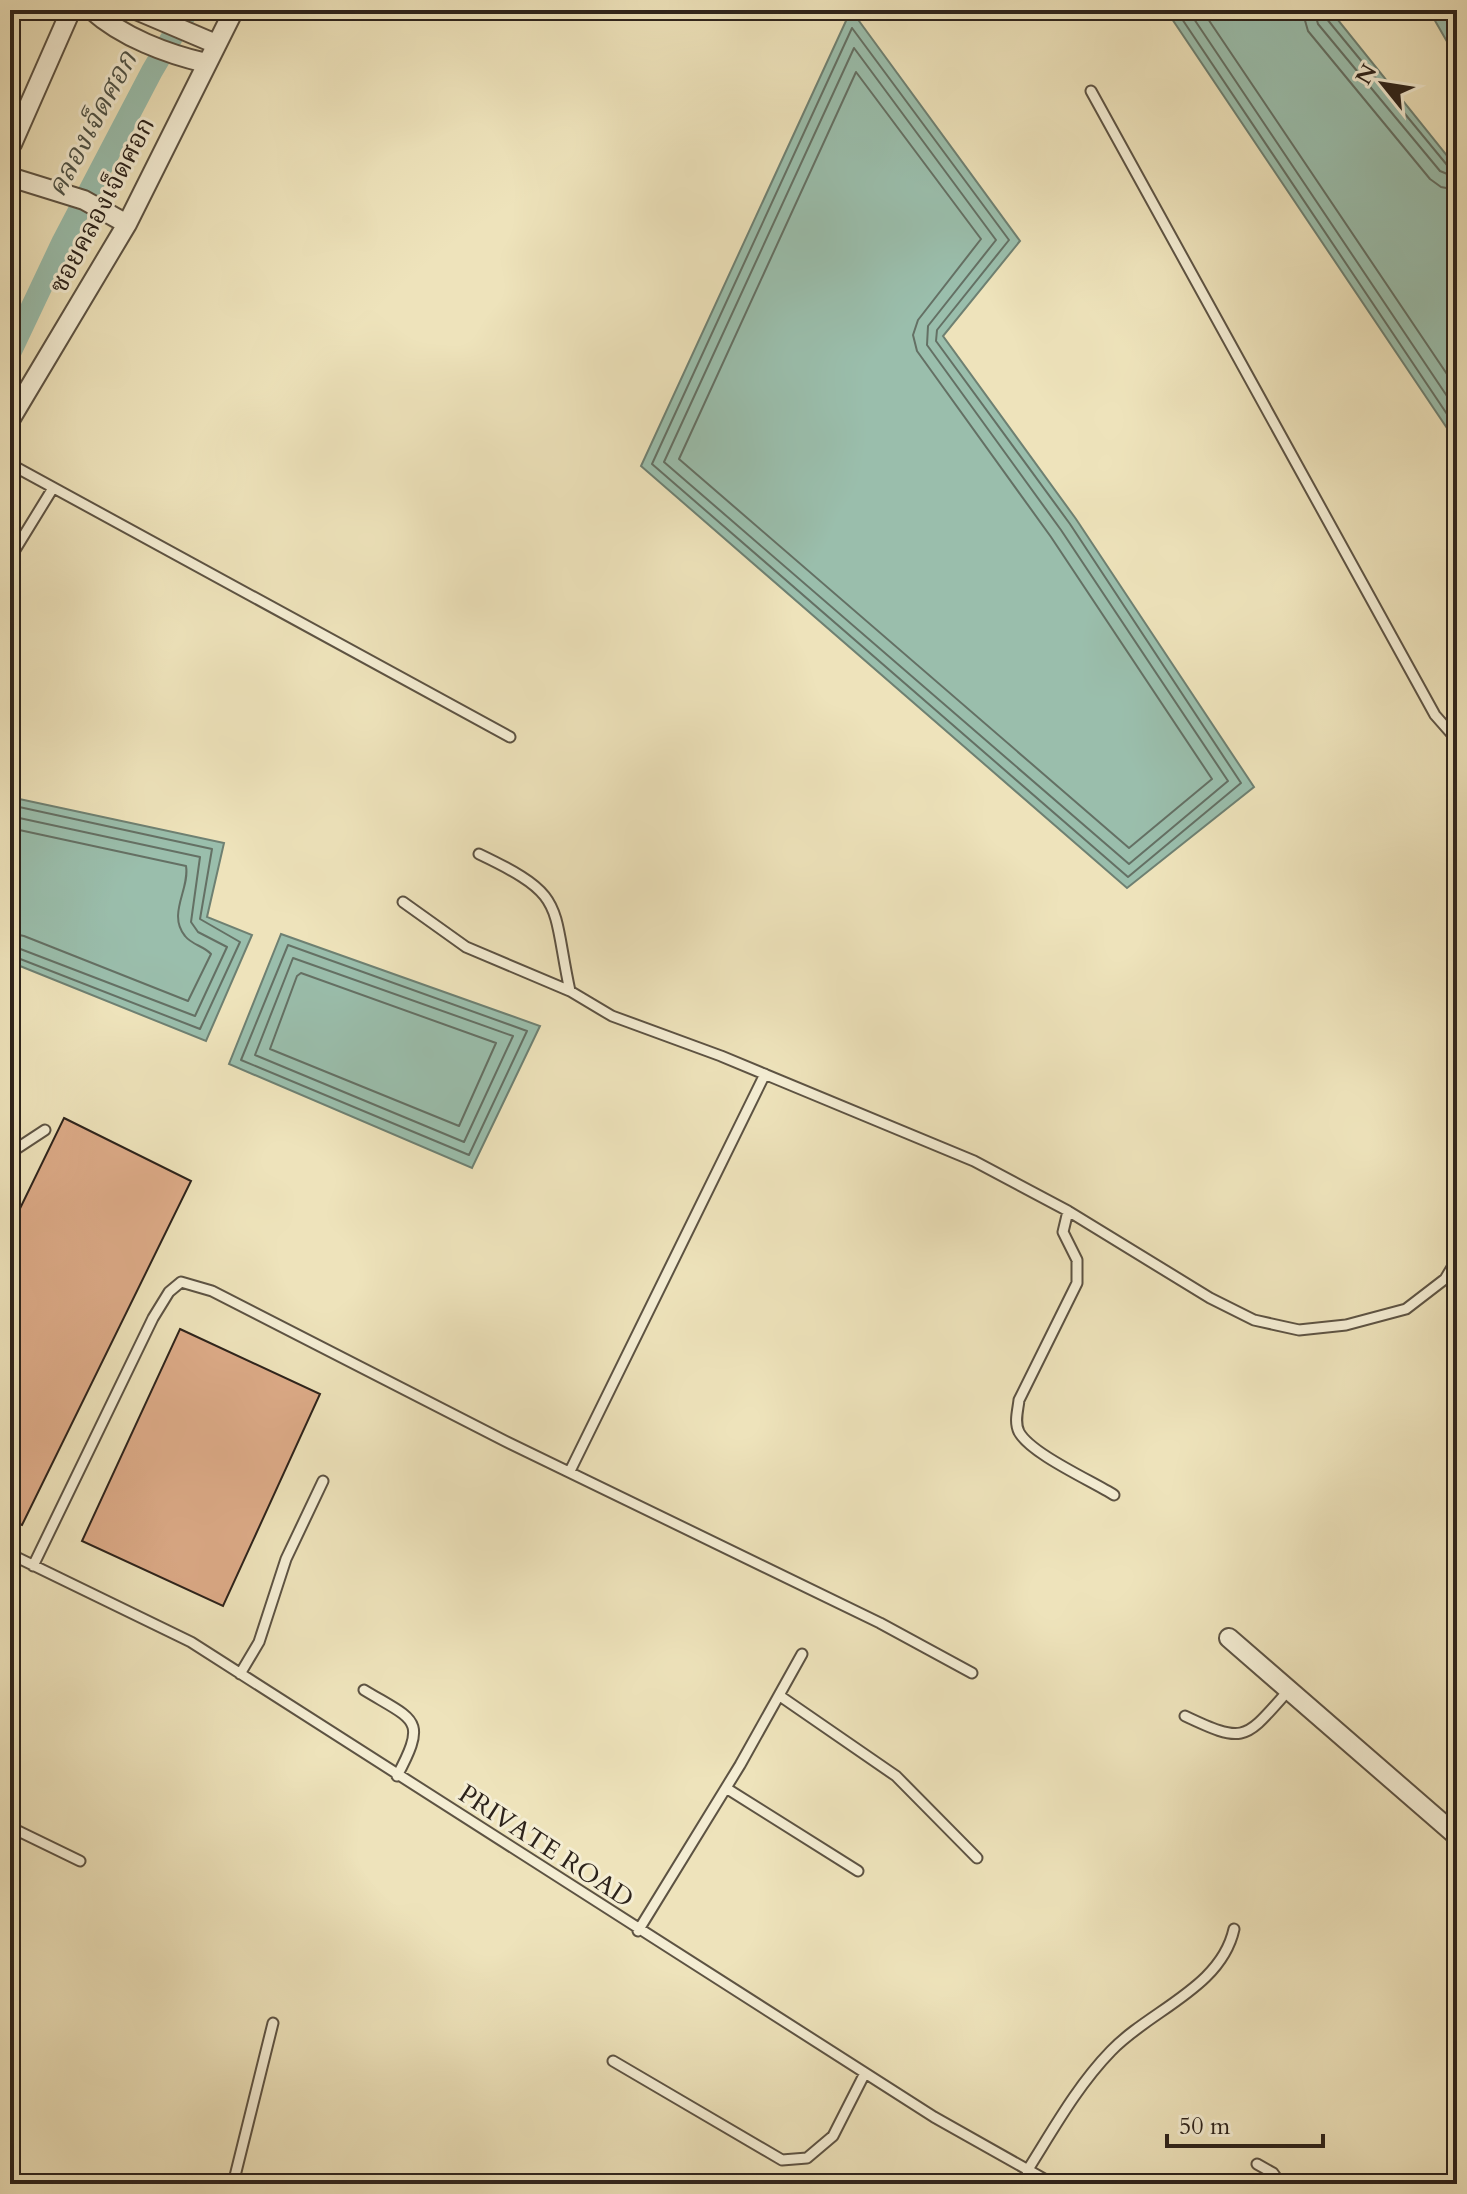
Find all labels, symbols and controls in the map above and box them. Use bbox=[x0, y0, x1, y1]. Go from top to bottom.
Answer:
water label: คลองเจ็ดศอก bbox=[38, 44, 147, 204]
north arrow bbox=[1343, 44, 1423, 124]
text: N bbox=[1349, 59, 1384, 90]
street label: ซอยคลองเจ็ดศอก bbox=[41, 111, 163, 299]
street label: PRIVATE ROAD bbox=[452, 1776, 640, 1916]
scale bar bbox=[1167, 2098, 1323, 2148]
text: 50 m bbox=[1179, 2110, 1231, 2143]

